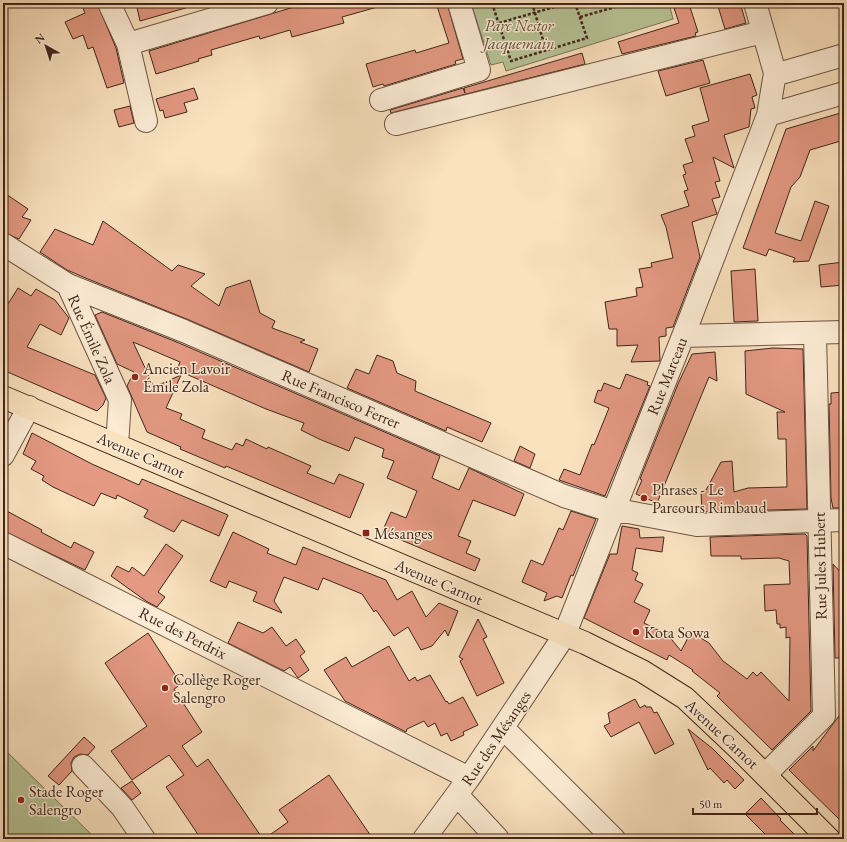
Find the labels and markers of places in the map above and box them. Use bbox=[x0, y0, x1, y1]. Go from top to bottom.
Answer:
place label: Ancien Lavoir Émile Zola bbox=[142, 358, 231, 397]
marker: Ancien Lavoir Émile Zola bbox=[130, 372, 140, 382]
place label: Phrases - Le Parcours Rimbaud bbox=[652, 479, 768, 518]
marker: Phrases - Le Parcours Rimbaud bbox=[639, 493, 649, 503]
place label: Mésanges bbox=[374, 523, 433, 544]
marker: Mésanges bbox=[361, 528, 371, 538]
place label: Kota Sowa bbox=[644, 622, 710, 643]
marker: Kota Sowa bbox=[631, 627, 641, 637]
place label: Collège Roger Salengro bbox=[173, 669, 261, 708]
marker: Collège Roger Salengro bbox=[160, 683, 170, 693]
place label: Stade Roger Salengro bbox=[29, 781, 104, 820]
marker: Stade Roger Salengro bbox=[16, 795, 26, 805]

